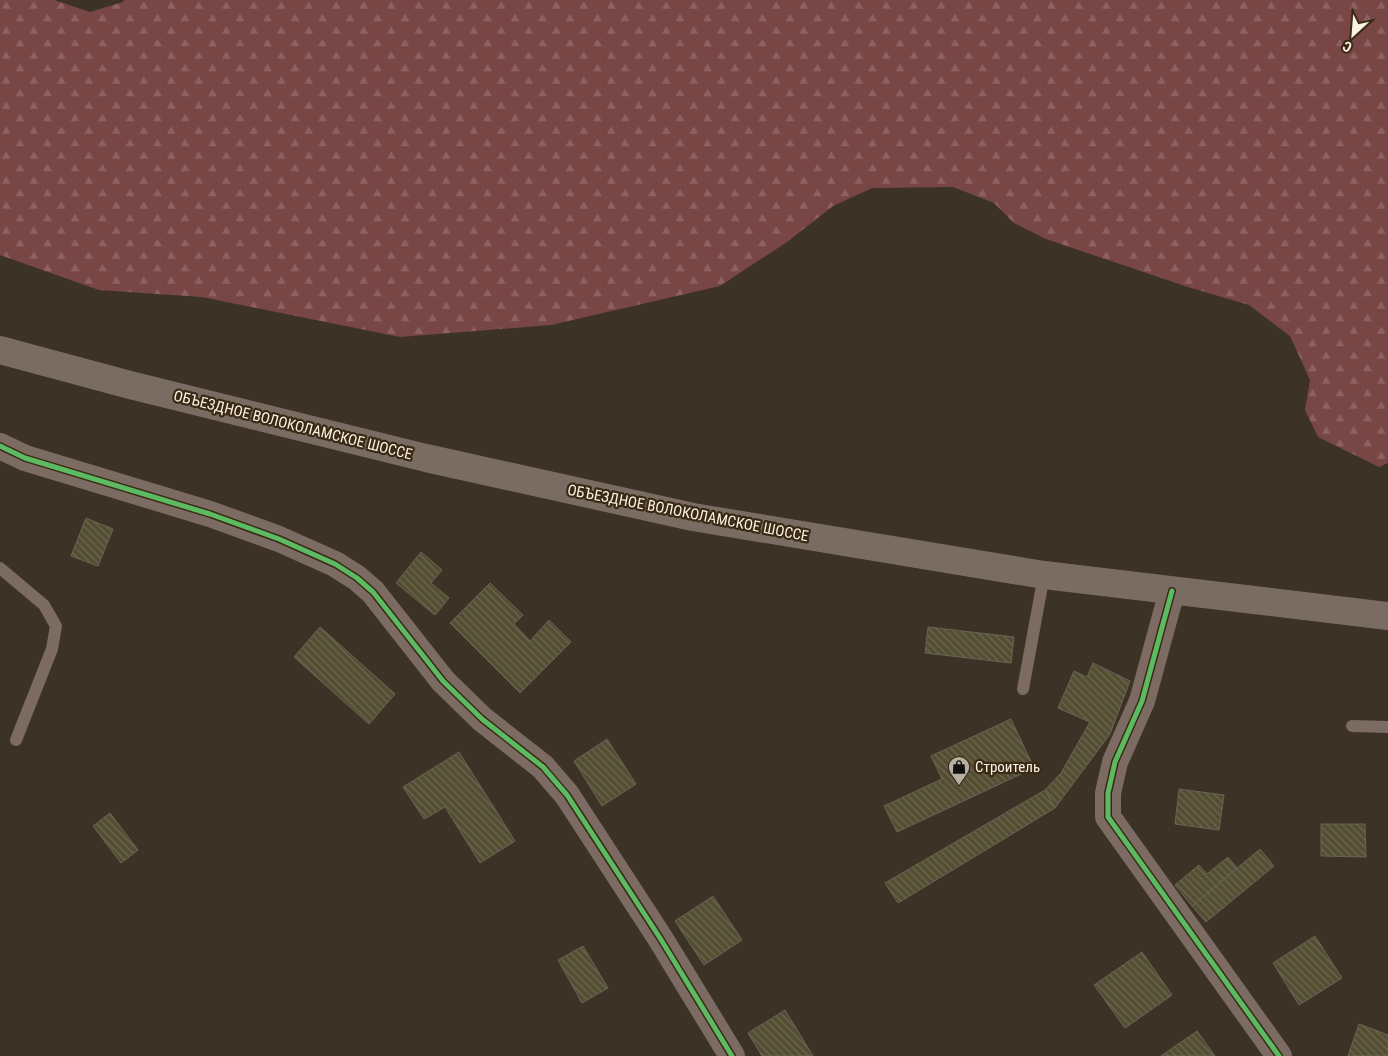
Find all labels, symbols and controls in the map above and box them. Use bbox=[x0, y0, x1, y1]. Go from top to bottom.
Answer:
north arrow bbox=[1328, 10, 1378, 60]
text: С bbox=[1340, 38, 1354, 56]
street label: ОБЪЕЗДНОЕ ВОЛОКОЛАМСКОЕ ШОССЕ bbox=[172, 387, 414, 463]
street label: ОБЪЕЗДНОЕ ВОЛОКОЛАМСКОЕ ШОССЕ bbox=[566, 481, 810, 545]
shop icon: Строитель bbox=[947, 755, 971, 786]
place label: Строитель bbox=[975, 758, 1040, 776]

